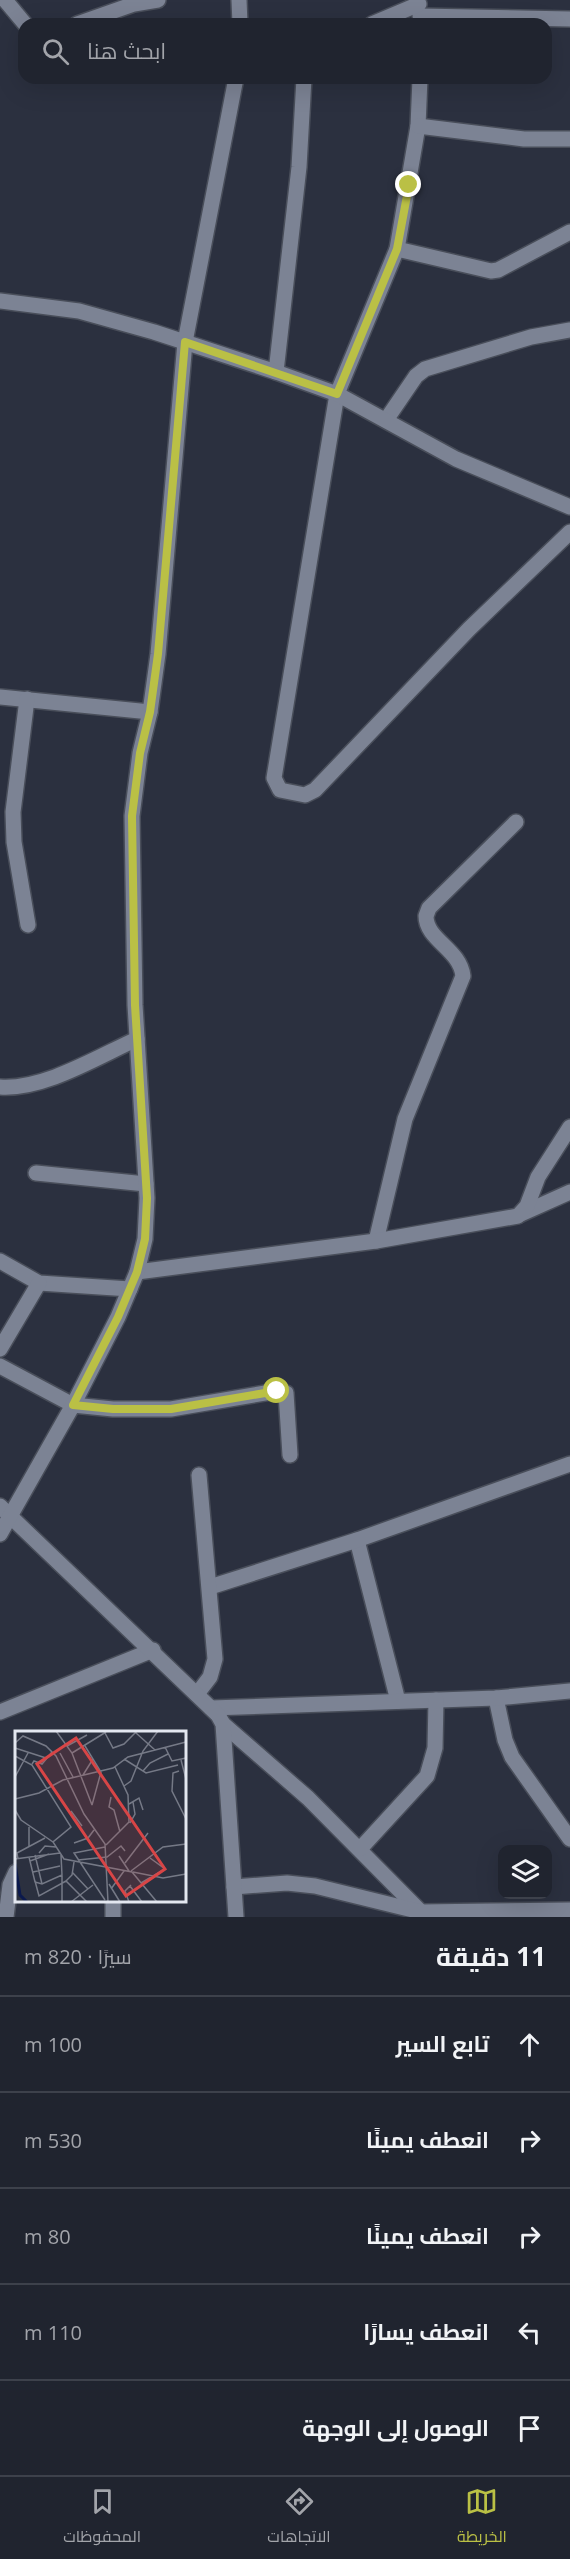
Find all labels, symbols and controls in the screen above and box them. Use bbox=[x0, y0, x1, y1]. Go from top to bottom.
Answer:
search box bbox=[18, 18, 552, 84]
icon: search bbox=[39, 35, 72, 68]
text: ابحث هنا bbox=[87, 35, 166, 65]
route end bbox=[395, 171, 421, 197]
route start bbox=[263, 1377, 289, 1403]
inset map bbox=[15, 1731, 186, 1902]
map controls bbox=[498, 1845, 552, 1899]
button: layers bbox=[498, 1845, 552, 1899]
text: 11 دقيقة bbox=[436, 1938, 546, 1974]
text: سيرًا · 820 m bbox=[24, 1943, 131, 1970]
text: تابع السير bbox=[396, 2028, 489, 2058]
icon: ahead bbox=[513, 2028, 546, 2061]
text: 100 m bbox=[24, 2031, 82, 2058]
text: انعطف يمينًا bbox=[366, 2124, 489, 2154]
icon: right bbox=[513, 2124, 546, 2157]
text: 530 m bbox=[24, 2127, 82, 2154]
text: انعطف يمينًا bbox=[366, 2220, 489, 2250]
icon: right bbox=[513, 2220, 546, 2253]
text: 80 m bbox=[24, 2223, 71, 2250]
text: انعطف يسارًا bbox=[363, 2316, 489, 2346]
icon: left bbox=[513, 2316, 546, 2349]
text: 110 m bbox=[24, 2319, 82, 2346]
text: الوصول إلى الوجهة bbox=[302, 2412, 489, 2442]
icon: arrive bbox=[513, 2412, 546, 2445]
tab: المحفوظات bbox=[63, 2485, 141, 2551]
tab: الاتجاهات bbox=[267, 2485, 331, 2551]
tab: الخريطة bbox=[457, 2485, 507, 2551]

